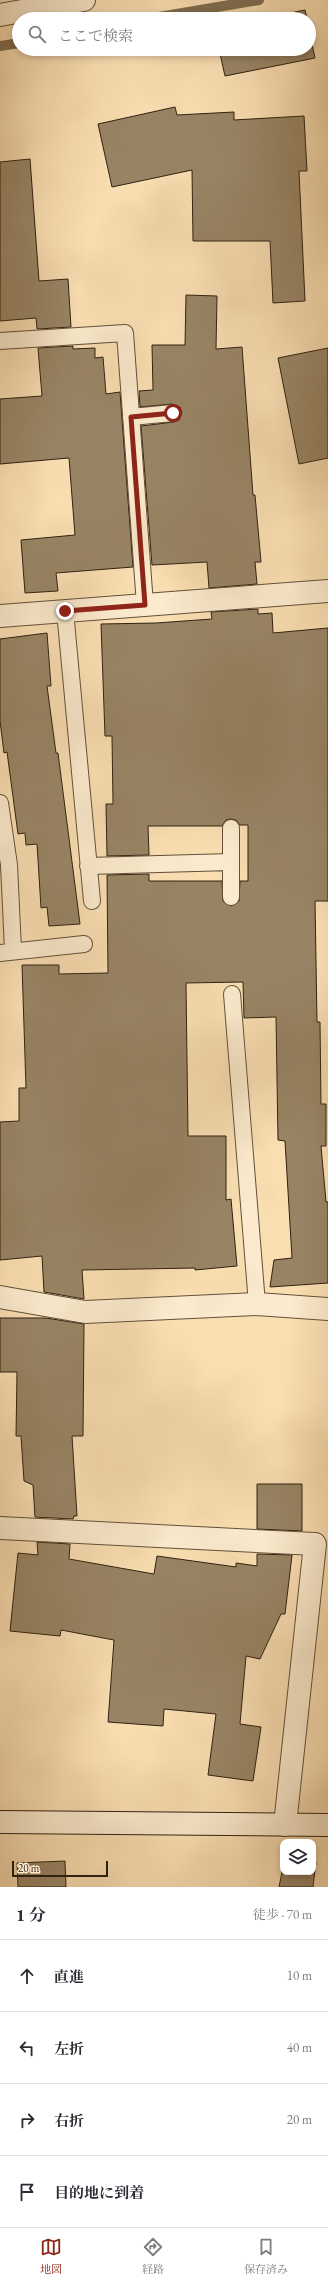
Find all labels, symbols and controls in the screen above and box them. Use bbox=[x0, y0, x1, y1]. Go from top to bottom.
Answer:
search box bbox=[12, 12, 316, 56]
icon: search bbox=[26, 23, 48, 45]
text: ここで検索 bbox=[58, 26, 133, 45]
route start bbox=[164, 404, 182, 422]
route end bbox=[56, 602, 74, 620]
map controls bbox=[280, 1839, 316, 1875]
button: layers bbox=[280, 1839, 316, 1875]
scale bar bbox=[12, 1859, 108, 1878]
text: 20 m bbox=[18, 1861, 39, 1875]
text: 1 分 bbox=[16, 1904, 46, 1926]
text: 徒歩 · 70 m bbox=[253, 1906, 312, 1923]
icon: ahead bbox=[16, 1965, 38, 1987]
text: 直進 bbox=[54, 1967, 84, 1986]
text: 10 m bbox=[287, 1967, 312, 1984]
icon: left bbox=[16, 2037, 38, 2059]
text: 左折 bbox=[54, 2039, 84, 2058]
text: 40 m bbox=[287, 2039, 312, 2056]
icon: right bbox=[16, 2109, 38, 2131]
text: 右折 bbox=[54, 2111, 84, 2130]
text: 20 m bbox=[287, 2111, 312, 2128]
icon: arrive bbox=[16, 2181, 38, 2203]
text: 目的地に到着 bbox=[54, 2183, 144, 2202]
tab: 地図 bbox=[40, 2236, 62, 2276]
tab: 経路 bbox=[142, 2236, 164, 2276]
tab: 保存済み bbox=[244, 2236, 288, 2276]

